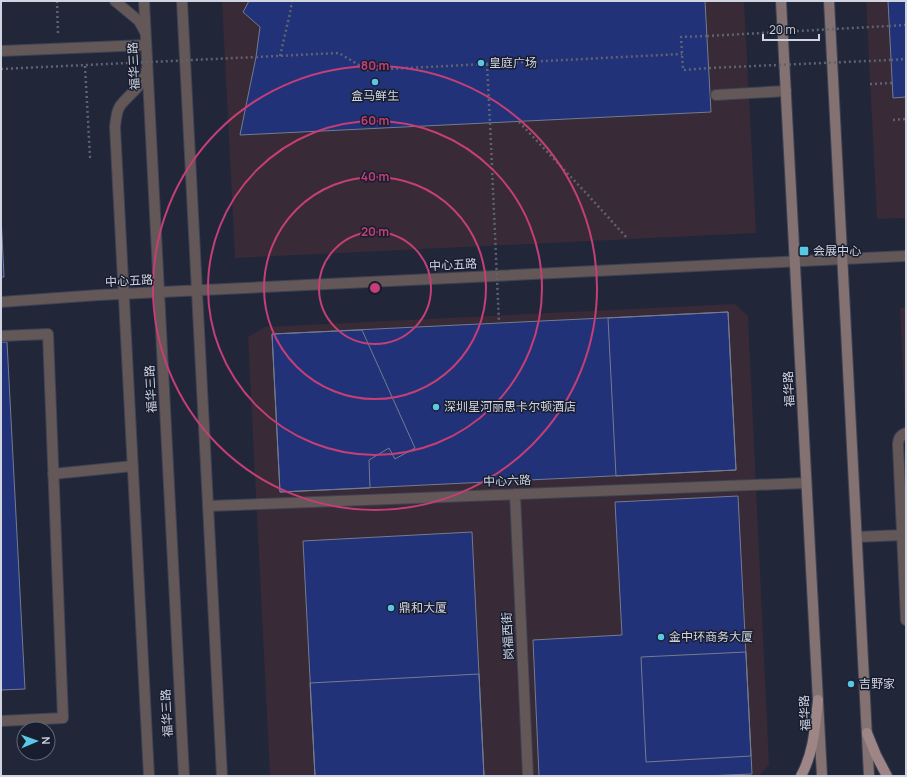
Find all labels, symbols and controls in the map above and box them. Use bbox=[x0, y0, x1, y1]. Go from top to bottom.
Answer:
scale bar bbox=[763, 16, 819, 42]
text: 20 m bbox=[769, 21, 796, 38]
street label: 福华三路 bbox=[124, 42, 143, 90]
place label: 皇庭广场 bbox=[489, 54, 537, 71]
text: 80 m bbox=[361, 57, 389, 74]
marker: 皇庭广场 bbox=[476, 58, 486, 68]
marker: 盒马鲜生 bbox=[370, 77, 380, 87]
place label: 盒马鲜生 bbox=[351, 87, 399, 104]
text: 60 m bbox=[361, 112, 389, 129]
text: 40 m bbox=[361, 168, 389, 185]
text: 20 m bbox=[361, 223, 389, 240]
place label: 会展中心 bbox=[813, 242, 861, 259]
marker: 会展中心 bbox=[798, 245, 810, 257]
street label: 中心五路 bbox=[429, 255, 477, 274]
street label: 中心五路 bbox=[105, 271, 153, 290]
centre of rings bbox=[368, 281, 382, 295]
street label: 福华三路 bbox=[141, 365, 160, 413]
street label: 福华路 bbox=[779, 371, 798, 407]
place label: 深圳星河丽思卡尔顿酒店 bbox=[444, 398, 576, 415]
marker: 深圳星河丽思卡尔顿酒店 bbox=[431, 402, 441, 412]
street label: 中心六路 bbox=[483, 471, 531, 490]
place label: 鼎和大厦 bbox=[399, 599, 447, 616]
marker: 鼎和大厦 bbox=[386, 603, 396, 613]
street label: 岗福西街 bbox=[498, 612, 517, 660]
place label: 金中环商务大厦 bbox=[669, 628, 753, 645]
marker: 金中环商务大厦 bbox=[656, 632, 666, 642]
place label: 吉野家 bbox=[859, 675, 895, 692]
marker: 吉野家 bbox=[846, 679, 856, 689]
street label: 福华三路 bbox=[157, 689, 176, 737]
street label: 福华路 bbox=[795, 695, 814, 731]
north arrow bbox=[16, 721, 56, 761]
text: N bbox=[39, 736, 54, 745]

